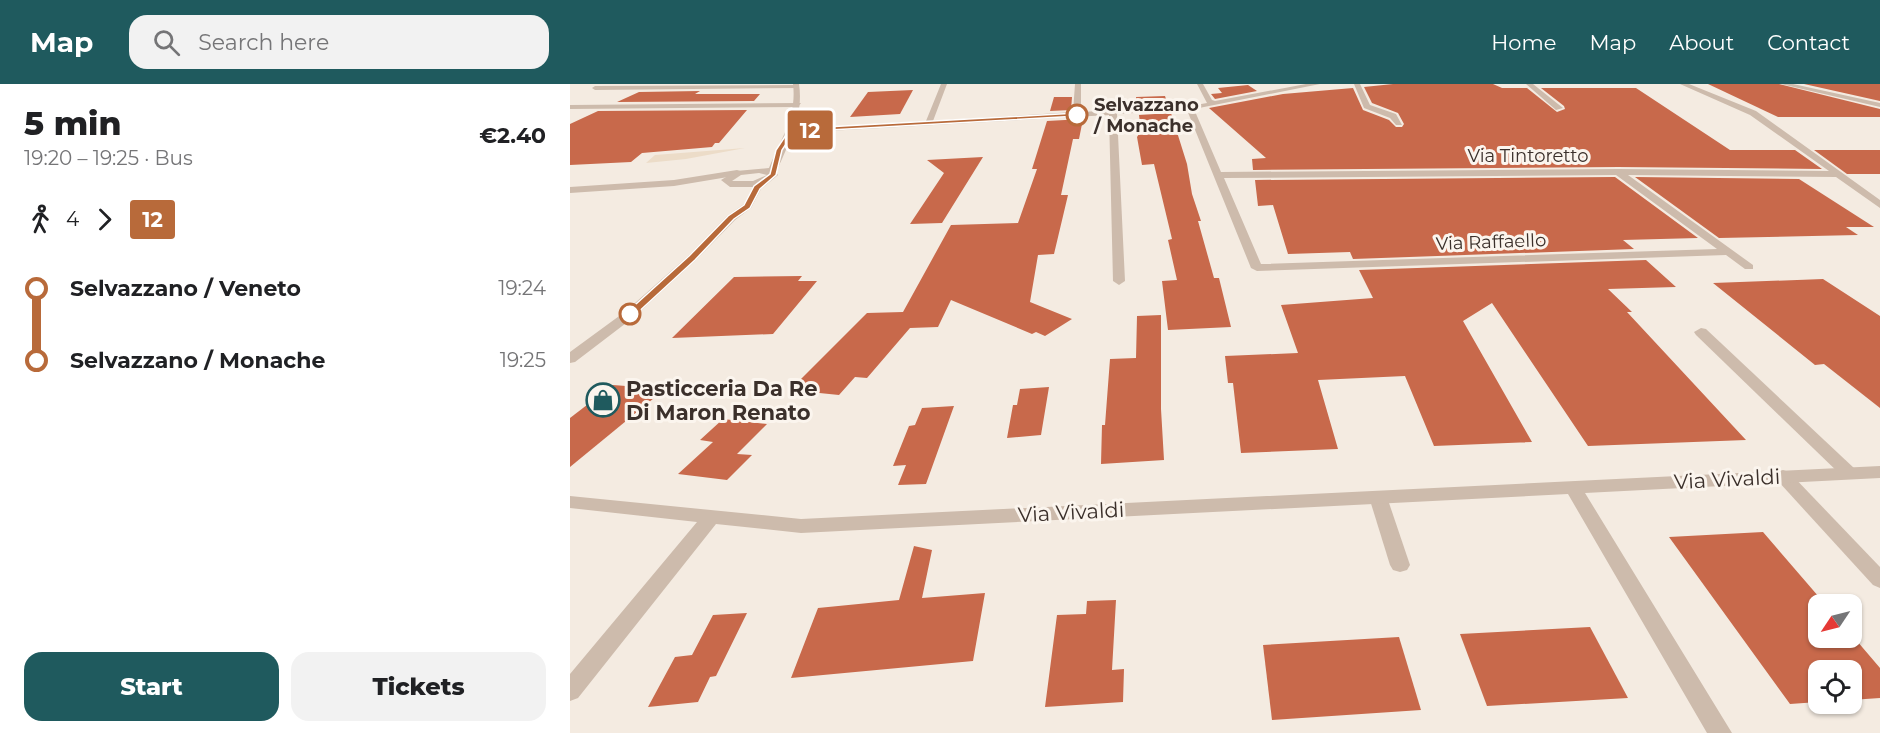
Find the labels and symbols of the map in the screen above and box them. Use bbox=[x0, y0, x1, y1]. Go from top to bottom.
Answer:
place label: Selvazzano / Monache bbox=[1093, 94, 1199, 137]
marker: Selvazzano / Monache bbox=[1066, 104, 1088, 126]
line badge: 12 bbox=[783, 110, 837, 150]
street label: Via Tintoretto bbox=[1467, 145, 1589, 167]
street label: Via Raffaello bbox=[1435, 229, 1547, 255]
unlabelled marker bbox=[619, 303, 641, 325]
place label: Pasticceria Da Re Di Maron Renato bbox=[626, 376, 818, 425]
shop icon: Pasticceria Da Re Di Maron Renato bbox=[585, 382, 621, 418]
street label: Via Vivaldi bbox=[1673, 464, 1781, 494]
street label: Via Vivaldi bbox=[1017, 497, 1125, 527]
north arrow bbox=[1808, 594, 1862, 648]

